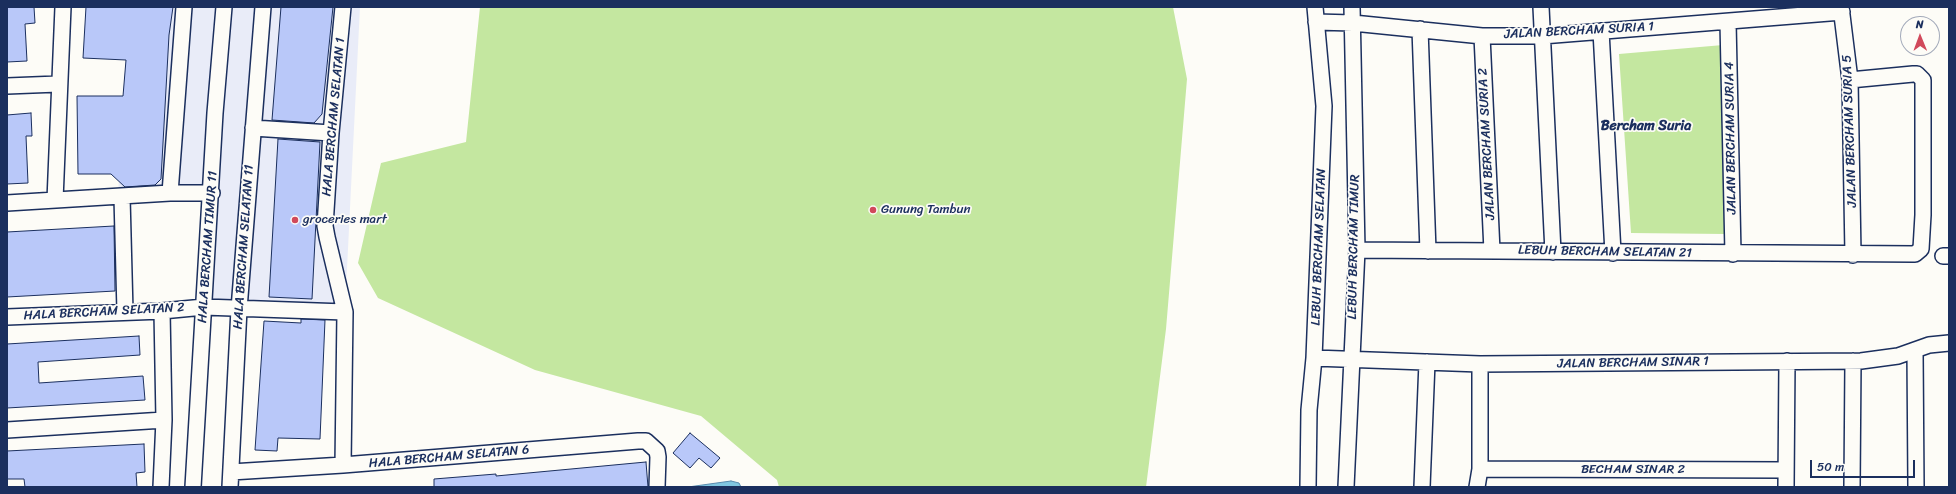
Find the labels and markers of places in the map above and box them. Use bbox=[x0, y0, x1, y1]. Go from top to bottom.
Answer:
place label: Gunung Tambun bbox=[881, 202, 971, 218]
marker: Gunung Tambun bbox=[868, 205, 878, 215]
place label: groceries mart bbox=[303, 212, 387, 228]
marker: groceries mart bbox=[290, 215, 300, 225]

